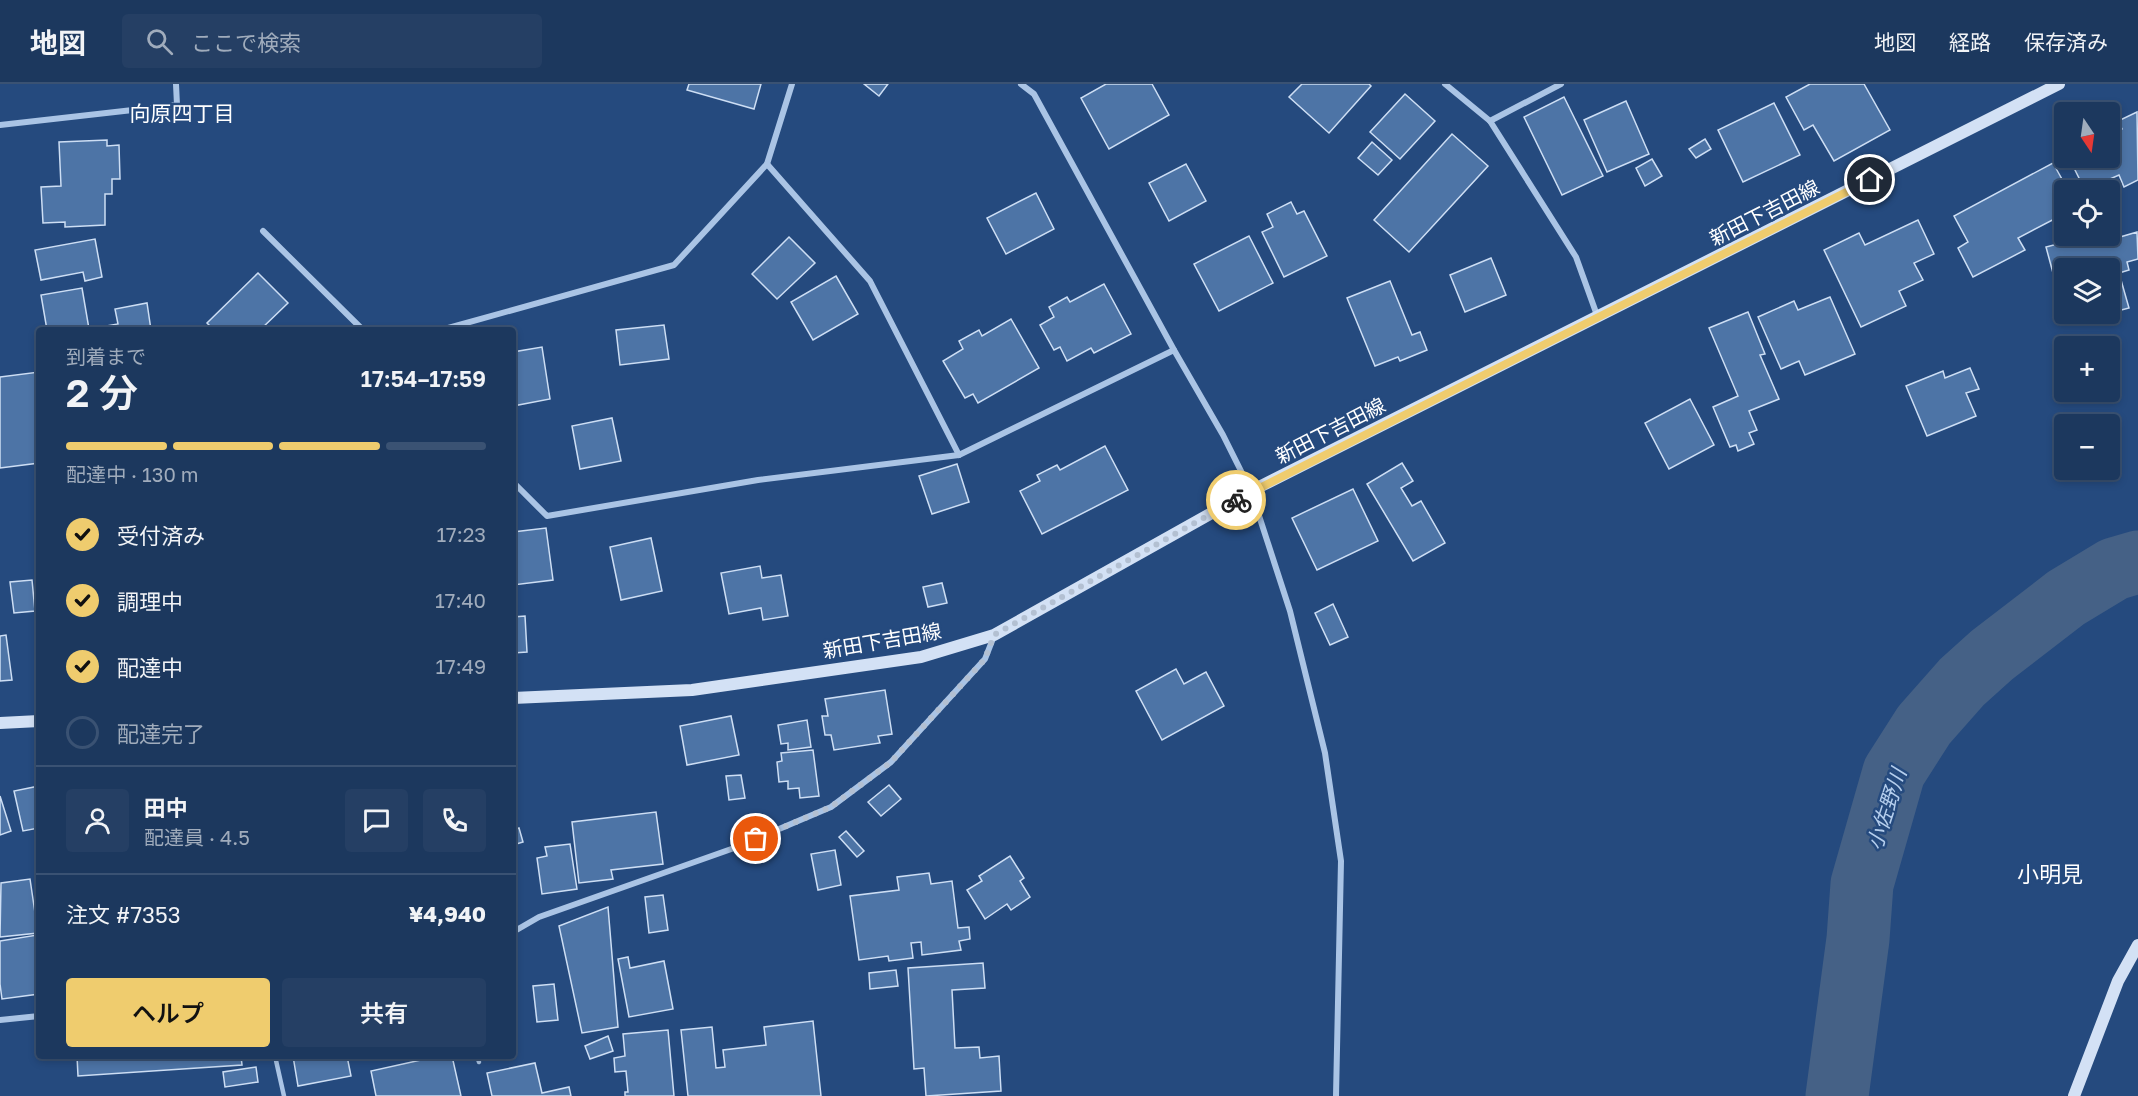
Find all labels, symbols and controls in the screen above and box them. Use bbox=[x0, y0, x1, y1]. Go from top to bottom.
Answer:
search box bbox=[122, 14, 542, 68]
icon: search bbox=[143, 25, 176, 58]
text: 地図 bbox=[30, 26, 86, 59]
text: ここで検索 bbox=[191, 29, 301, 56]
text: 地図 bbox=[1874, 29, 1916, 55]
text: 経路 bbox=[1949, 29, 1991, 55]
text: 保存済み bbox=[2024, 29, 2108, 55]
district label: 向原四丁目 bbox=[130, 100, 235, 126]
north arrow bbox=[2054, 102, 2120, 168]
map controls bbox=[2054, 102, 2120, 480]
pin bbox=[1844, 154, 1895, 205]
icon: home bbox=[1853, 163, 1886, 196]
street label: 新田下吉田線 bbox=[1705, 174, 1823, 250]
button: locate bbox=[2054, 180, 2120, 246]
button: layers bbox=[2054, 258, 2120, 324]
button: + bbox=[2054, 336, 2120, 402]
text: 到着まで bbox=[66, 344, 146, 368]
text: 17:54–17:59 bbox=[361, 365, 486, 392]
text: 2 分 bbox=[66, 369, 138, 416]
street label: 新田下吉田線 bbox=[1271, 392, 1389, 468]
button: − bbox=[2054, 414, 2120, 480]
text: 配達中 · 130 m bbox=[66, 462, 199, 486]
courier bbox=[1206, 470, 1266, 530]
icon: bike bbox=[1220, 484, 1253, 517]
icon: check bbox=[66, 518, 99, 551]
text: 受付済み bbox=[117, 522, 205, 549]
text: 17:23 bbox=[436, 522, 486, 546]
icon: check bbox=[66, 584, 99, 617]
text: 調理中 bbox=[117, 588, 183, 615]
text: 17:40 bbox=[435, 588, 486, 612]
street label: 新田下吉田線 bbox=[821, 618, 943, 662]
icon: check bbox=[66, 650, 99, 683]
text: 配達中 bbox=[117, 654, 183, 681]
text: 17:49 bbox=[435, 654, 486, 678]
text: 配達完了 bbox=[117, 720, 205, 747]
water label: 小佐野川 bbox=[1861, 763, 1912, 853]
button: person bbox=[66, 789, 129, 852]
button: chat bbox=[345, 789, 408, 852]
button: phone bbox=[423, 789, 486, 852]
text: 田中 bbox=[144, 794, 188, 821]
pin bbox=[730, 813, 781, 864]
icon: bag bbox=[739, 822, 772, 855]
text: 配達員 · 4.5 bbox=[144, 825, 250, 849]
district label: 小明見 bbox=[2017, 860, 2083, 887]
text: ¥4,940 bbox=[409, 900, 486, 927]
text: 注文 #7353 bbox=[66, 901, 181, 928]
button: ヘルプ bbox=[66, 978, 270, 1047]
button: 共有 bbox=[282, 978, 486, 1047]

